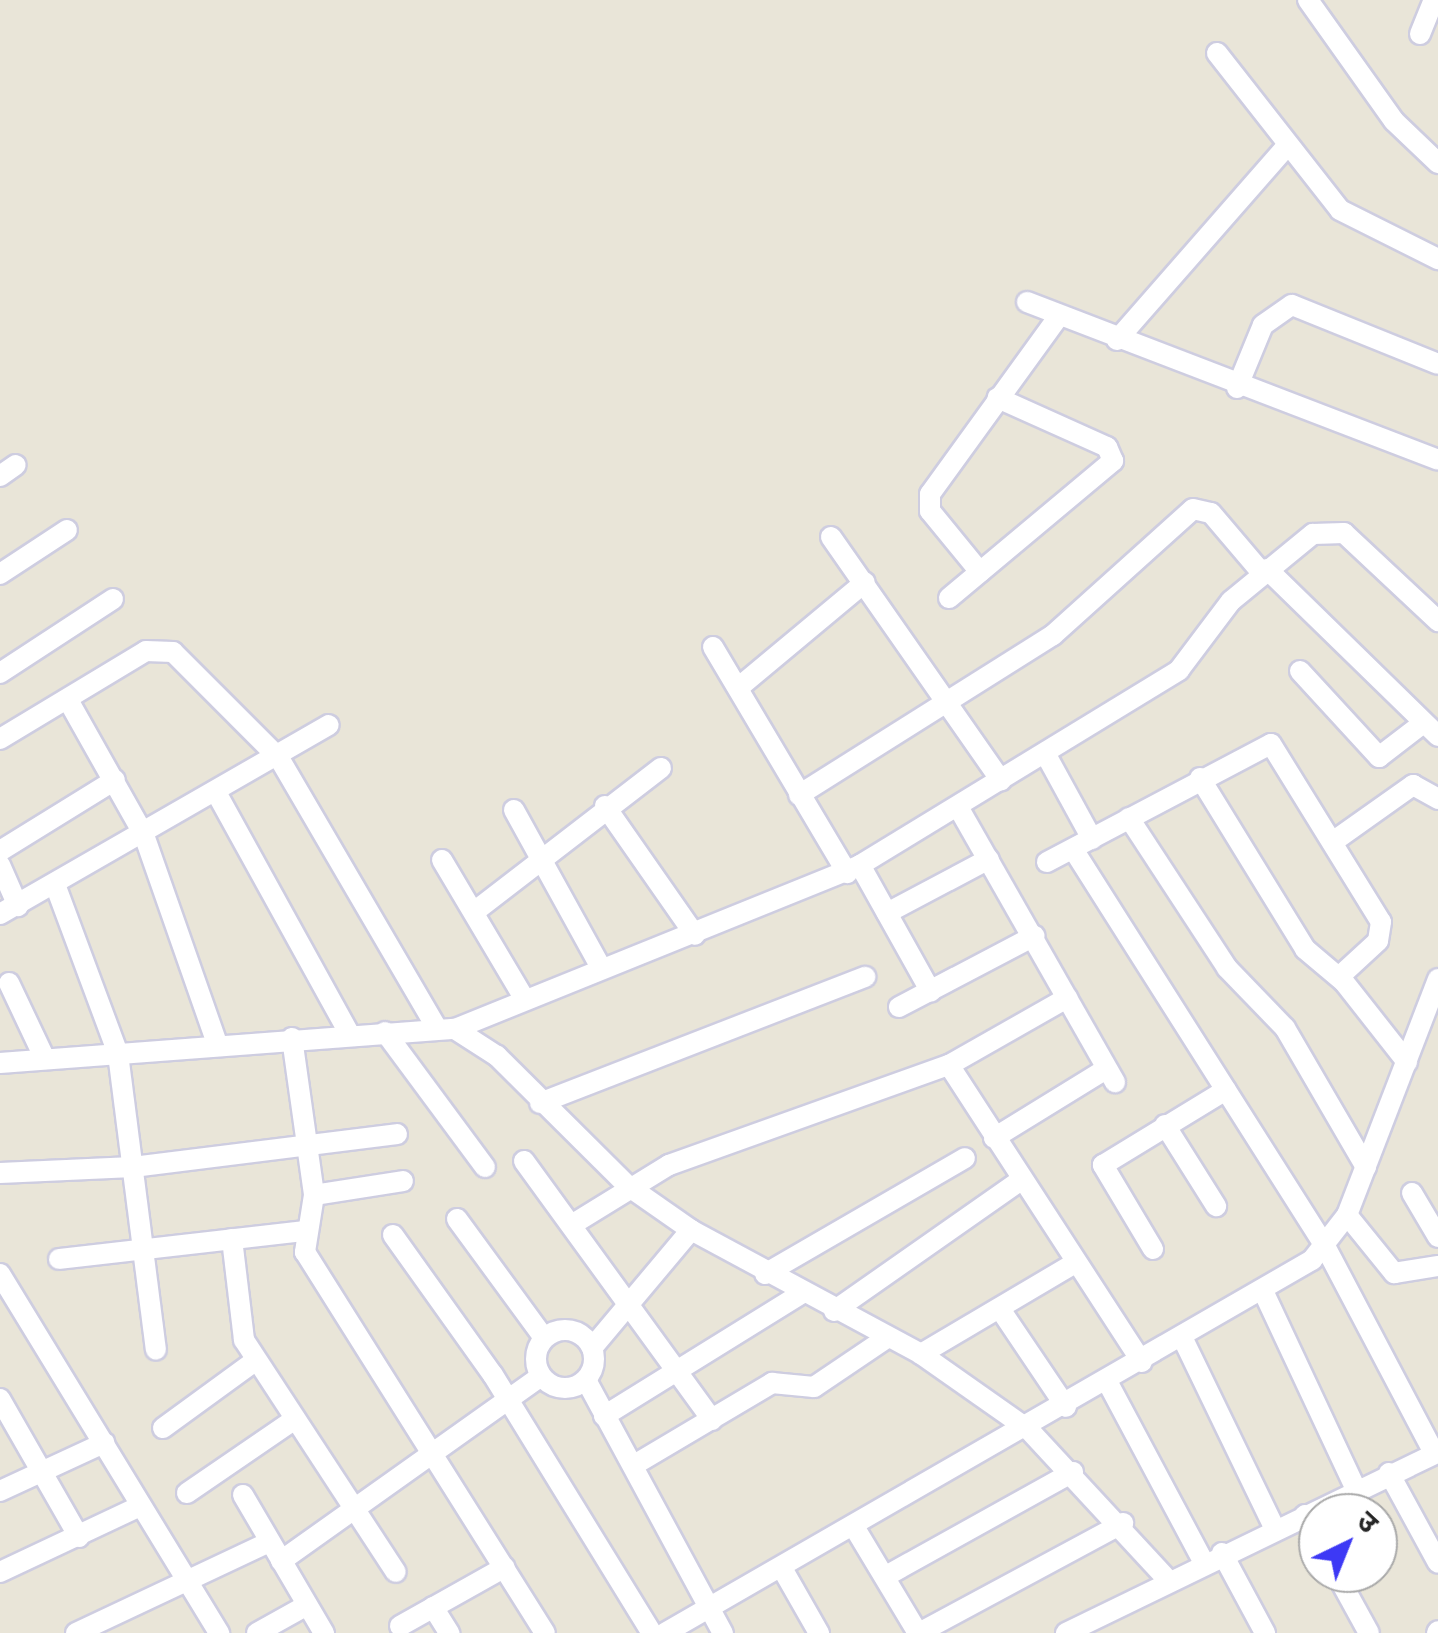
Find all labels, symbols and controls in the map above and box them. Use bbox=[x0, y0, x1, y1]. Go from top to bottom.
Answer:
north arrow bbox=[1298, 1493, 1398, 1593]
text: उ bbox=[1350, 1504, 1385, 1541]

